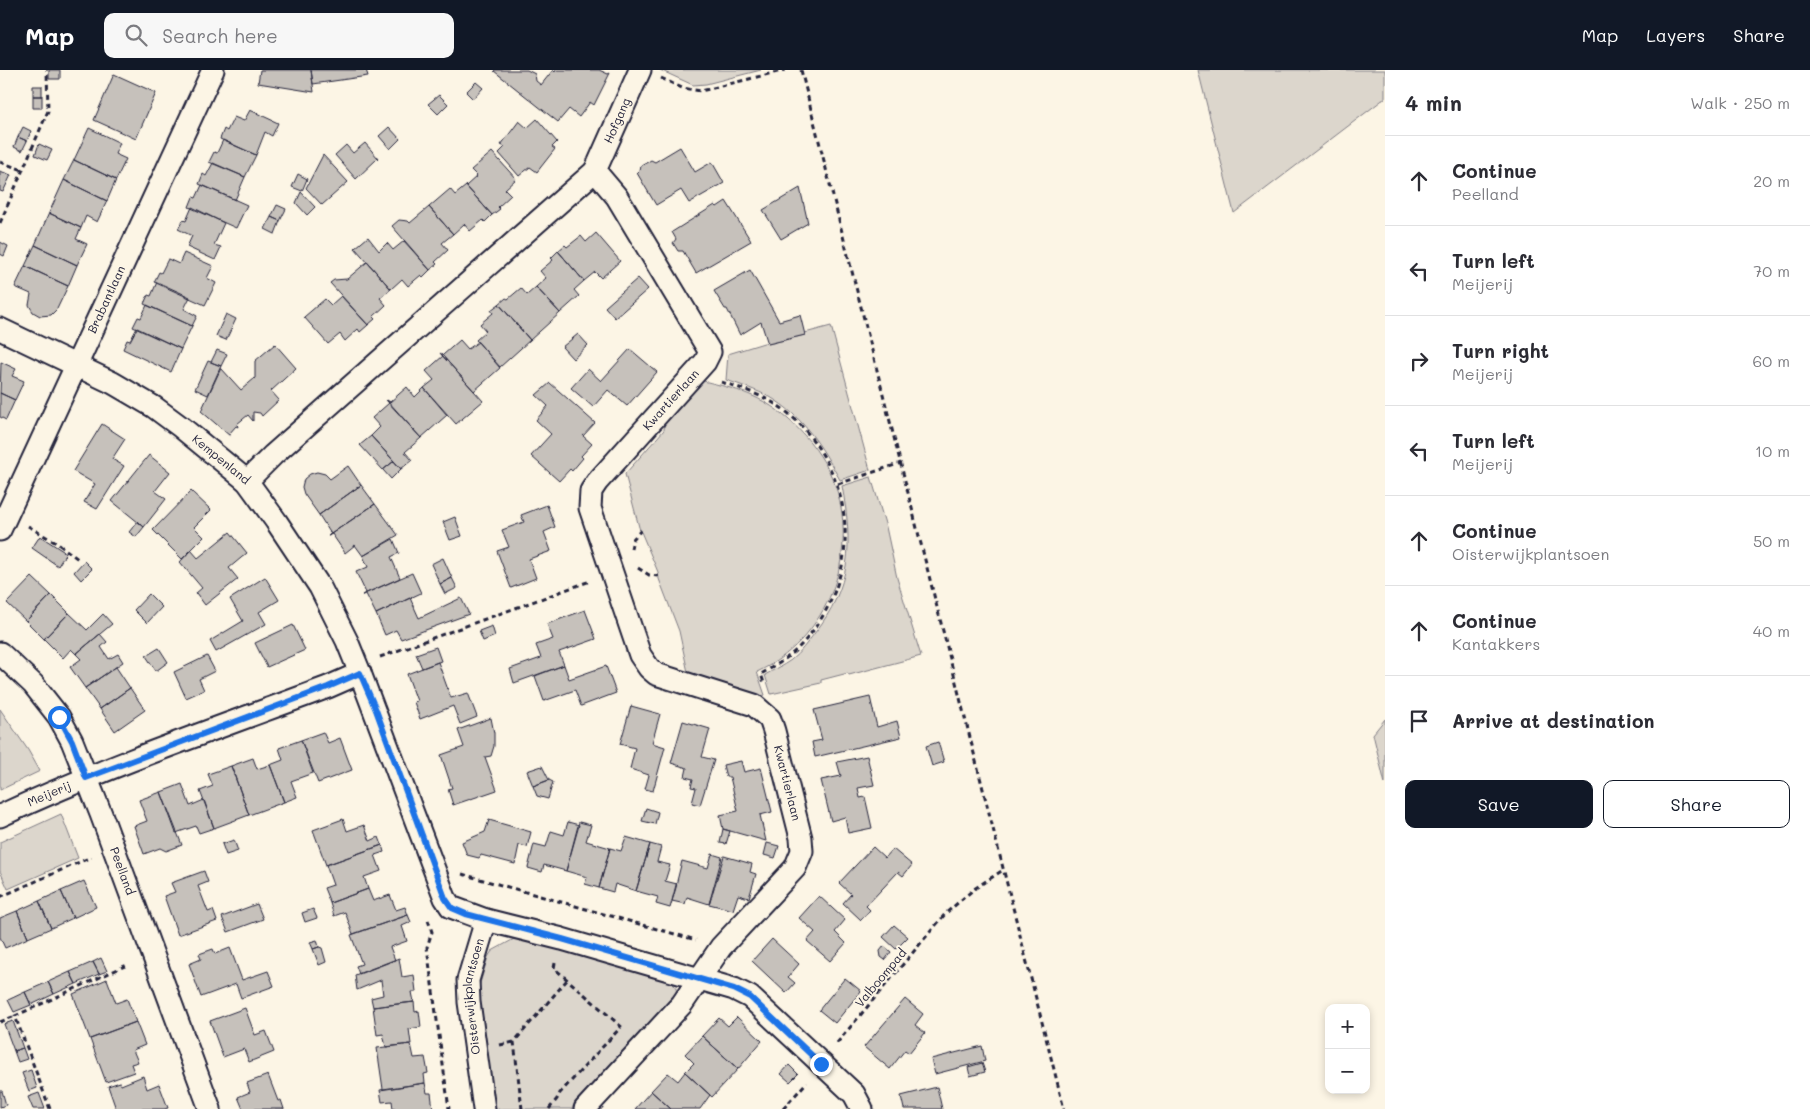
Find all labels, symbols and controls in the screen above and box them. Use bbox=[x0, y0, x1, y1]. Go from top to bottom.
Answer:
search box bbox=[104, 13, 454, 58]
text: Map bbox=[25, 20, 74, 51]
icon: search bbox=[122, 21, 150, 49]
text: Search here bbox=[162, 23, 278, 48]
text: Map bbox=[1582, 23, 1618, 47]
text: Layers bbox=[1646, 23, 1705, 47]
text: Share bbox=[1733, 23, 1785, 47]
text: 4 min bbox=[1405, 89, 1462, 116]
text: Walk · 250 m bbox=[1690, 92, 1790, 113]
street label: Hofgang bbox=[599, 95, 634, 146]
text: Continue bbox=[1452, 158, 1537, 183]
icon: ahead bbox=[1405, 167, 1433, 195]
text: 20 m bbox=[1753, 170, 1790, 191]
text: Peelland bbox=[1452, 183, 1519, 204]
text: Turn left bbox=[1452, 248, 1535, 273]
icon: left bbox=[1405, 257, 1433, 285]
text: 70 m bbox=[1753, 260, 1790, 281]
street label: Brabantlaan bbox=[83, 263, 128, 335]
text: Meijerij bbox=[1452, 273, 1513, 294]
text: Turn right bbox=[1452, 338, 1549, 363]
icon: right bbox=[1405, 347, 1433, 375]
text: 60 m bbox=[1753, 350, 1790, 371]
text: Meijerij bbox=[1452, 363, 1513, 384]
street label: Kwartierlaan bbox=[639, 365, 702, 433]
text: Turn left bbox=[1452, 428, 1535, 453]
street label: Kempenland bbox=[189, 430, 254, 488]
icon: left bbox=[1405, 437, 1433, 465]
text: 10 m bbox=[1755, 440, 1790, 461]
text: Meijerij bbox=[1452, 453, 1513, 474]
text: Continue bbox=[1452, 518, 1537, 543]
icon: ahead bbox=[1405, 527, 1433, 555]
text: 50 m bbox=[1753, 530, 1790, 551]
text: Oisterwijkplantsoen bbox=[1452, 543, 1609, 564]
text: Continue bbox=[1452, 608, 1537, 633]
icon: ahead bbox=[1405, 617, 1433, 645]
text: 40 m bbox=[1753, 620, 1790, 641]
text: Kantakkers bbox=[1452, 633, 1540, 654]
route start bbox=[48, 706, 71, 729]
icon: arrive bbox=[1405, 707, 1433, 735]
text: Arrive at destination bbox=[1452, 708, 1655, 733]
street label: Kwartierlaan bbox=[771, 743, 805, 822]
street label: Meijerij bbox=[25, 777, 73, 810]
button: Save bbox=[1405, 780, 1593, 828]
button: Share bbox=[1603, 780, 1790, 828]
street label: Peelland bbox=[107, 845, 139, 897]
street label: Oisterwijkplantsoen bbox=[458, 936, 487, 1056]
street label: Valboompad bbox=[851, 944, 910, 1010]
map controls bbox=[1325, 1004, 1370, 1094]
button: + bbox=[1325, 1004, 1370, 1049]
button: − bbox=[1325, 1049, 1370, 1094]
route end bbox=[810, 1053, 833, 1076]

